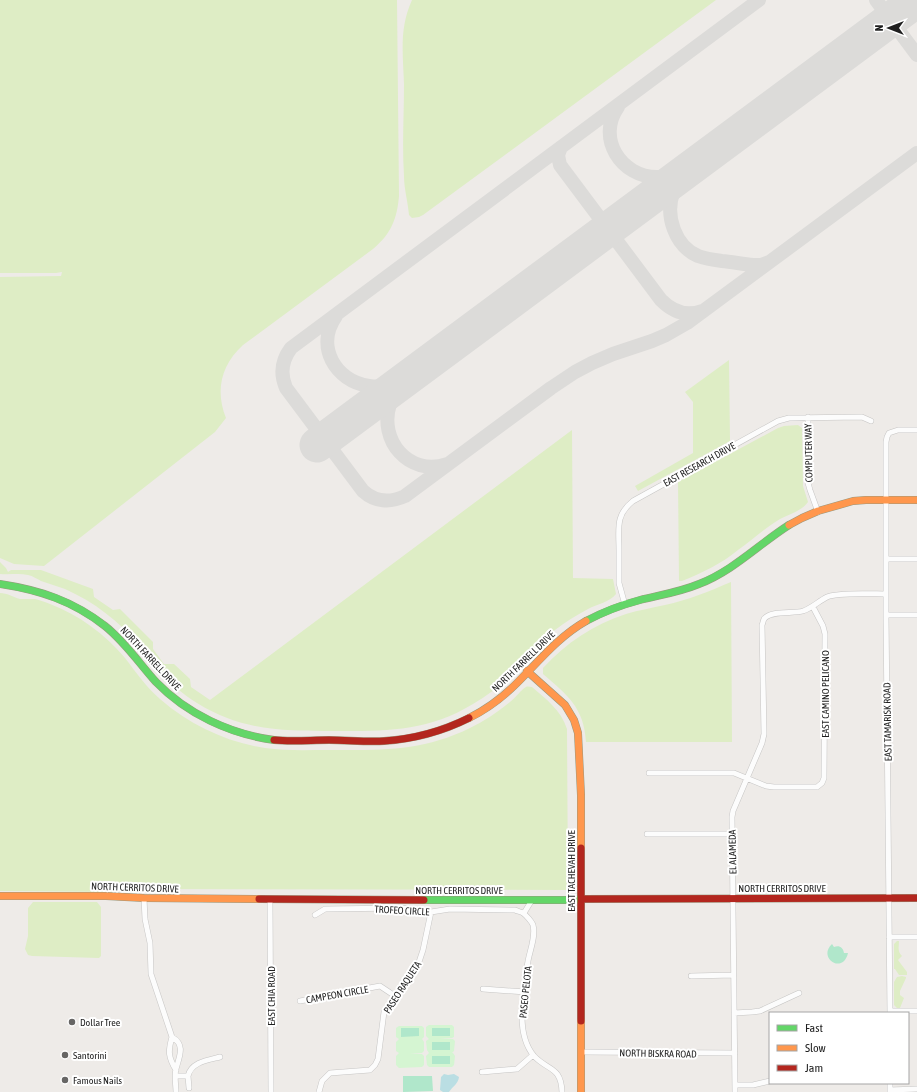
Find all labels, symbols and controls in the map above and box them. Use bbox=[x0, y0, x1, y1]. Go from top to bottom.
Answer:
north arrow bbox=[869, 8, 909, 48]
text: N bbox=[873, 25, 885, 31]
street label: COMPUTER WAY bbox=[802, 423, 815, 482]
street label: EAST RESEARCH DRIVE bbox=[661, 440, 738, 489]
street label: NORTH FARRELL DRIVE bbox=[118, 624, 183, 693]
street label: NORTH FARRELL DRIVE bbox=[490, 628, 557, 694]
street label: EAST CAMINO PELICANO bbox=[820, 650, 831, 738]
street label: EAST TAMARISK ROAD bbox=[881, 682, 894, 762]
street label: EAST TACHEVAH DRIVE bbox=[566, 829, 577, 912]
street label: EL ALAMEDA bbox=[727, 829, 738, 874]
street label: NORTH CERRITOS DRIVE bbox=[91, 880, 180, 895]
street label: NORTH CERRITOS DRIVE bbox=[738, 883, 827, 894]
street label: NORTH CERRITOS DRIVE bbox=[415, 885, 504, 896]
street label: TROFEO CIRCLE bbox=[374, 904, 431, 917]
street label: PASEO RAQUETA bbox=[382, 959, 423, 1015]
street label: PASEO PELOTA bbox=[517, 965, 534, 1019]
street label: EAST CHIA ROAD bbox=[266, 966, 277, 1026]
street label: CAMPEON CIRCLE bbox=[305, 983, 370, 1005]
legend bbox=[769, 1012, 909, 1084]
marker: Dollar Tree bbox=[67, 1017, 77, 1027]
place label: Dollar Tree bbox=[80, 1017, 121, 1028]
text: Fast bbox=[805, 1021, 823, 1035]
text: Slow bbox=[805, 1041, 826, 1055]
street label: NORTH BISKRA ROAD bbox=[619, 1047, 697, 1060]
marker: Santorini bbox=[60, 1050, 70, 1060]
place label: Santorini bbox=[73, 1050, 107, 1061]
text: Jam bbox=[805, 1061, 823, 1075]
marker: Famous Nails bbox=[60, 1075, 70, 1085]
place label: Famous Nails bbox=[73, 1075, 123, 1086]

